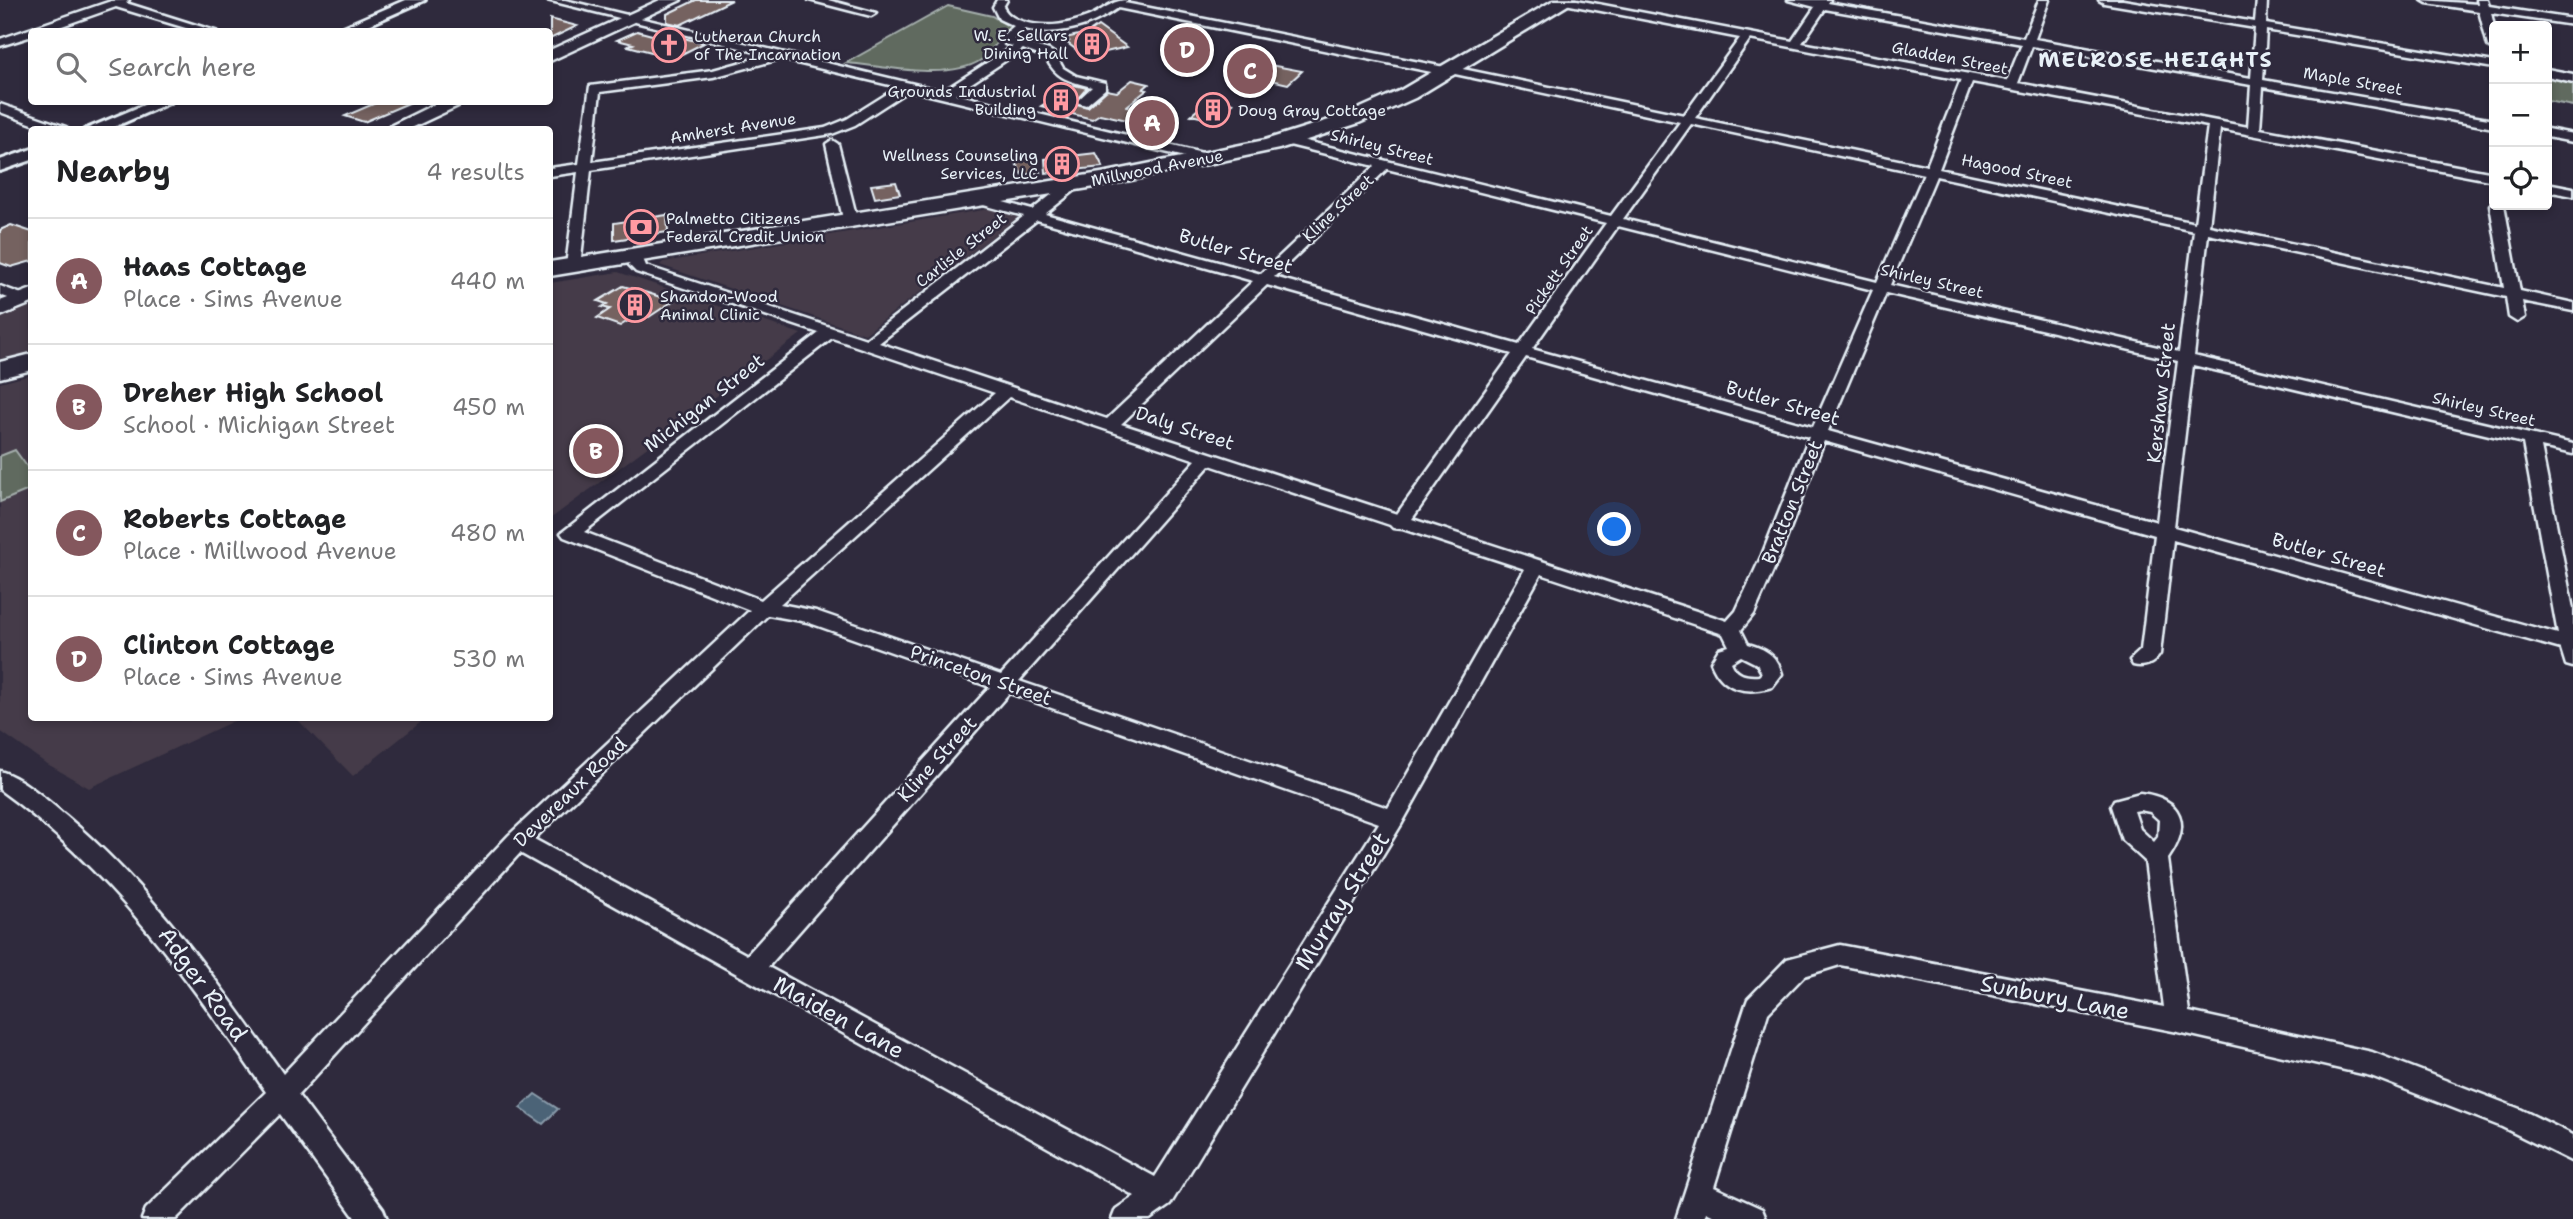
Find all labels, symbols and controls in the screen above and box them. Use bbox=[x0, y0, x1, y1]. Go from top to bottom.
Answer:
map controls bbox=[2489, 21, 2552, 210]
button: + bbox=[2489, 21, 2552, 84]
pin: D bbox=[1164, 24, 1210, 76]
place label: W. E. Sellars Dining Hall bbox=[974, 25, 1068, 64]
building icon: W. E. Sellars Dining Hall bbox=[1073, 25, 1111, 63]
church icon: Lutheran Church of The Incarnation bbox=[650, 26, 688, 64]
place label: Lutheran Church of The Incarnation bbox=[694, 26, 841, 65]
search box bbox=[28, 28, 553, 105]
street label: Gladden Street bbox=[1890, 36, 2010, 80]
pin: C bbox=[1227, 45, 1273, 97]
district label: MELROSE HEIGHTS bbox=[2038, 46, 2274, 74]
icon: search bbox=[52, 48, 90, 86]
text: Search here bbox=[108, 49, 257, 84]
street label: Maple Street bbox=[2302, 62, 2404, 100]
place label: Grounds Industrial Building bbox=[888, 81, 1036, 120]
building icon: Grounds Industrial Building bbox=[1042, 81, 1080, 119]
button: − bbox=[2489, 84, 2552, 147]
building icon: Doug Gray Cottage bbox=[1194, 91, 1232, 129]
pin: A bbox=[1129, 97, 1175, 149]
place label: Doug Gray Cottage bbox=[1238, 100, 1386, 121]
street label: Amherst Avenue bbox=[669, 108, 797, 148]
street label: Shirley Street bbox=[1328, 124, 1436, 170]
place label: Wellness Counseling Services, LLC bbox=[882, 145, 1038, 184]
building icon: Wellness Counseling Services, LLC bbox=[1043, 145, 1081, 183]
street label: Millwood Avenue bbox=[1089, 145, 1225, 191]
button: locate bbox=[2489, 147, 2552, 210]
street label: Hagood Street bbox=[1960, 149, 2074, 193]
text: Nearby bbox=[56, 151, 171, 192]
text: 4 results bbox=[426, 157, 525, 187]
street label: Kline Street bbox=[1298, 170, 1378, 246]
bank icon: Palmetto Citizens Federal Credit Union bbox=[622, 208, 660, 246]
place label: Palmetto Citizens Federal Credit Union bbox=[666, 208, 824, 247]
street label: Carlisle Street bbox=[911, 208, 1011, 292]
street label: Pickett Street bbox=[1520, 221, 1598, 319]
street label: Butler Street bbox=[1176, 223, 1296, 279]
text: Haas Cottage bbox=[123, 249, 307, 284]
street label: Shirley Street bbox=[1878, 259, 1986, 303]
text: A bbox=[70, 266, 88, 296]
text: 440 m bbox=[450, 266, 525, 296]
text: Place · Sims Avenue bbox=[123, 284, 343, 314]
building icon: Shandon-Wood Animal Clinic bbox=[616, 286, 654, 324]
place label: Shandon-Wood Animal Clinic bbox=[660, 286, 778, 325]
street label: Kershaw Street bbox=[2141, 322, 2181, 464]
street label: Michigan Street bbox=[639, 348, 769, 458]
text: Dreher High School bbox=[123, 375, 383, 410]
street label: Butler Street bbox=[1723, 375, 1843, 431]
street label: Shirley Street bbox=[2430, 387, 2538, 431]
text: B bbox=[72, 392, 86, 422]
text: 450 m bbox=[452, 392, 525, 422]
street label: Daly Street bbox=[1132, 400, 1238, 456]
text: School · Michigan Street bbox=[123, 410, 395, 440]
pin: B bbox=[573, 425, 619, 477]
street label: Bratton Street bbox=[1756, 436, 1828, 568]
text: Roberts Cottage bbox=[123, 501, 347, 536]
your location bbox=[1597, 512, 1631, 546]
text: C bbox=[72, 518, 86, 548]
text: 480 m bbox=[450, 518, 525, 548]
street label: Butler Street bbox=[2269, 527, 2389, 583]
text: Place · Millwood Avenue bbox=[123, 536, 397, 566]
text: Clinton Cottage bbox=[123, 627, 335, 662]
street label: Princeton Street bbox=[907, 639, 1055, 711]
text: D bbox=[71, 644, 87, 674]
text: 530 m bbox=[453, 644, 525, 674]
text: Place · Sims Avenue bbox=[123, 662, 343, 692]
street label: Kline Street bbox=[892, 711, 982, 807]
street label: Devereaux Road bbox=[508, 732, 632, 852]
street label: Murray Street bbox=[1288, 826, 1396, 976]
street label: Adger Road bbox=[151, 921, 255, 1047]
street label: Sunbury Lane bbox=[1978, 968, 2132, 1026]
street label: Maiden Lane bbox=[768, 969, 910, 1065]

